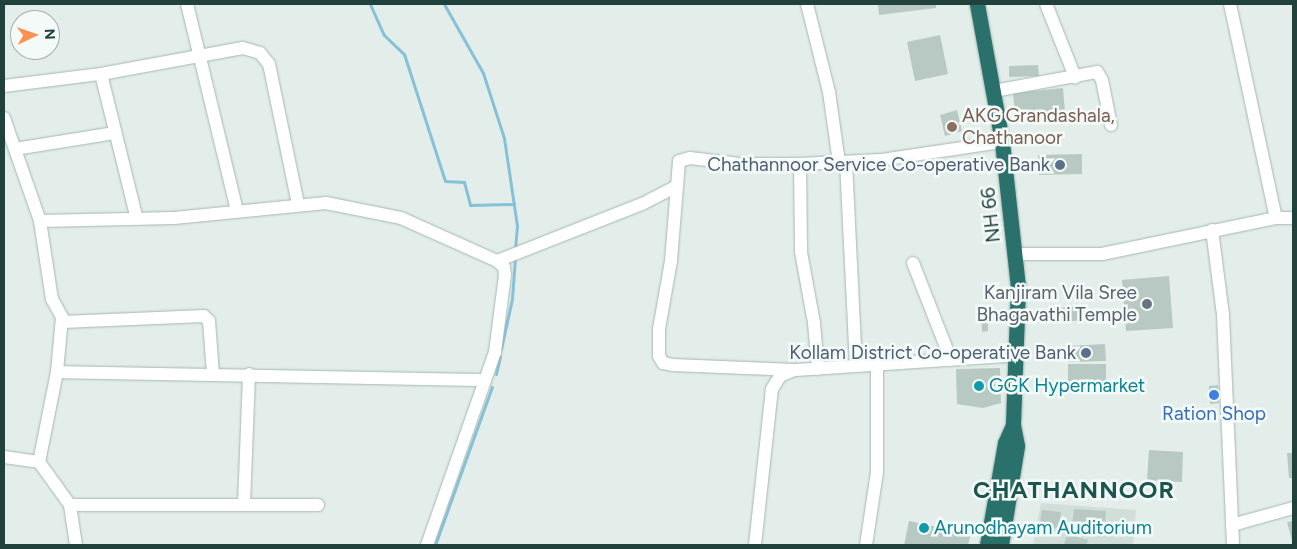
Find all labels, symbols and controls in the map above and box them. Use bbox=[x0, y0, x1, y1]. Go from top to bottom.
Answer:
north arrow bbox=[10, 10, 60, 60]
text: N bbox=[41, 28, 58, 40]
place label: AKG Grandashala, Chathanoor bbox=[962, 105, 1115, 149]
marker: AKG Grandashala, Chathanoor bbox=[946, 121, 958, 133]
place label: Chathannoor Service Co-operative Bank bbox=[707, 154, 1050, 176]
marker: Chathannoor Service Co-operative Bank bbox=[1054, 159, 1066, 171]
street label: NH 66 bbox=[977, 186, 1005, 244]
place label: Kanjiram Vila Sree Bhagavathi Temple bbox=[977, 282, 1137, 326]
marker: Kanjiram Vila Sree Bhagavathi Temple bbox=[1141, 298, 1153, 310]
place label: Kollam District Co-operative Bank bbox=[789, 342, 1076, 364]
marker: Kollam District Co-operative Bank bbox=[1080, 347, 1092, 359]
place label: GGK Hypermarket bbox=[989, 375, 1145, 397]
marker: GGK Hypermarket bbox=[973, 380, 985, 392]
marker: Ration Shop bbox=[1208, 389, 1220, 401]
place label: Ration Shop bbox=[1162, 403, 1266, 425]
district label: CHATHANNOOR bbox=[972, 476, 1176, 504]
place label: Arunodhayam Auditorium bbox=[934, 517, 1152, 539]
marker: Arunodhayam Auditorium bbox=[918, 522, 930, 534]

